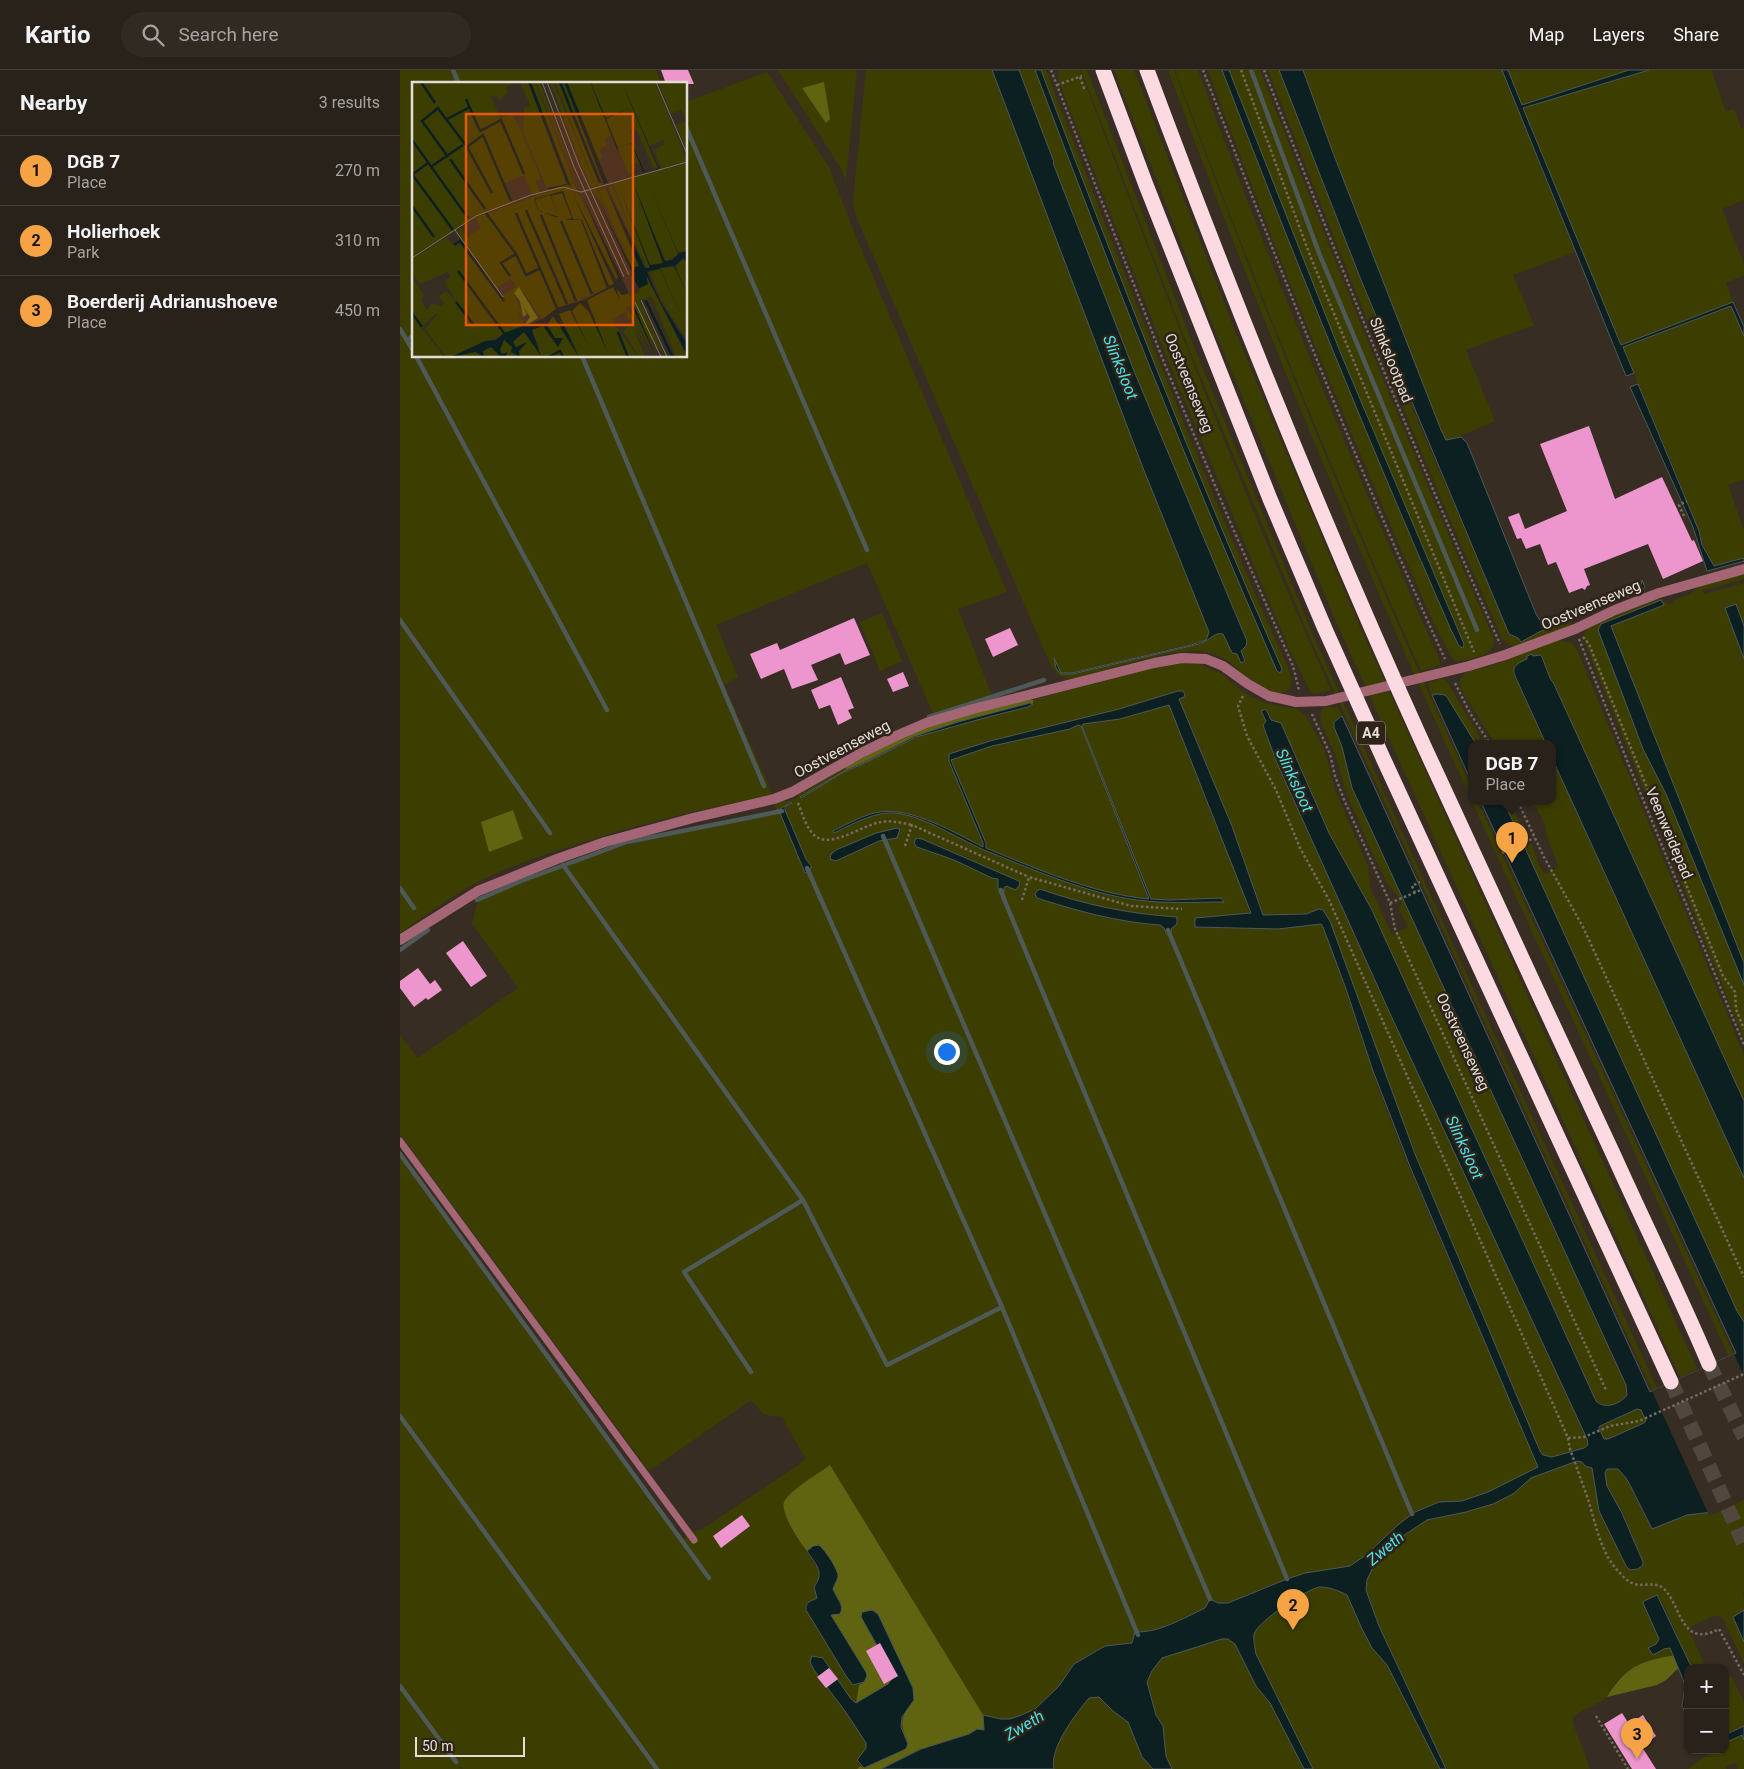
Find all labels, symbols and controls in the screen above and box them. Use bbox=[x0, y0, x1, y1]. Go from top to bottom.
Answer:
search box bbox=[121, 12, 471, 57]
text: Kartio bbox=[25, 21, 91, 49]
icon: search bbox=[139, 21, 167, 49]
text: Search here bbox=[179, 23, 278, 46]
text: Map bbox=[1529, 24, 1564, 45]
text: Layers bbox=[1592, 24, 1645, 45]
text: Share bbox=[1673, 24, 1719, 45]
inset map bbox=[412, 82, 688, 358]
text: Nearby bbox=[20, 91, 87, 115]
text: 3 results bbox=[319, 93, 380, 112]
text: DGB 7 bbox=[67, 150, 120, 173]
text: 1 bbox=[31, 161, 41, 180]
text: 270 m bbox=[335, 161, 380, 180]
text: Place bbox=[67, 173, 107, 192]
text: Holierhoek bbox=[67, 220, 160, 243]
text: 2 bbox=[31, 231, 41, 250]
text: 310 m bbox=[335, 231, 380, 250]
text: Park bbox=[67, 243, 99, 262]
text: Boerderij Adrianushoeve bbox=[67, 290, 277, 313]
text: 3 bbox=[31, 301, 41, 320]
text: 450 m bbox=[335, 301, 380, 320]
text: Place bbox=[67, 313, 107, 332]
street label: Slinkslootpad bbox=[1366, 315, 1416, 405]
street label: Oostveenseweg bbox=[1161, 330, 1217, 436]
water label: Slinksloot bbox=[1099, 332, 1142, 403]
street label: Oostveenseweg bbox=[1539, 576, 1643, 634]
street label: Oostveenseweg bbox=[791, 716, 893, 782]
road number: A4 bbox=[1357, 721, 1385, 744]
popup bbox=[1468, 740, 1556, 805]
water label: Slinksloot bbox=[1272, 745, 1318, 816]
text: DGB 7 bbox=[1485, 752, 1539, 775]
text: Place bbox=[1485, 775, 1525, 794]
street label: Veenweidepad bbox=[1642, 784, 1696, 882]
pin: 1 bbox=[1496, 822, 1528, 863]
street label: Oostveenseweg bbox=[1432, 990, 1494, 1094]
your location bbox=[934, 1039, 960, 1065]
water label: Slinksloot bbox=[1442, 1112, 1488, 1183]
water label: Zweth bbox=[1362, 1527, 1408, 1570]
pin: 2 bbox=[1277, 1589, 1309, 1630]
map controls bbox=[1684, 1664, 1729, 1754]
button: + bbox=[1684, 1664, 1729, 1709]
water label: Zweth bbox=[1000, 1706, 1047, 1745]
button: − bbox=[1684, 1709, 1729, 1754]
pin: 3 bbox=[1621, 1718, 1653, 1759]
scale bar bbox=[415, 1734, 525, 1757]
text: 50 m bbox=[422, 1738, 454, 1754]

